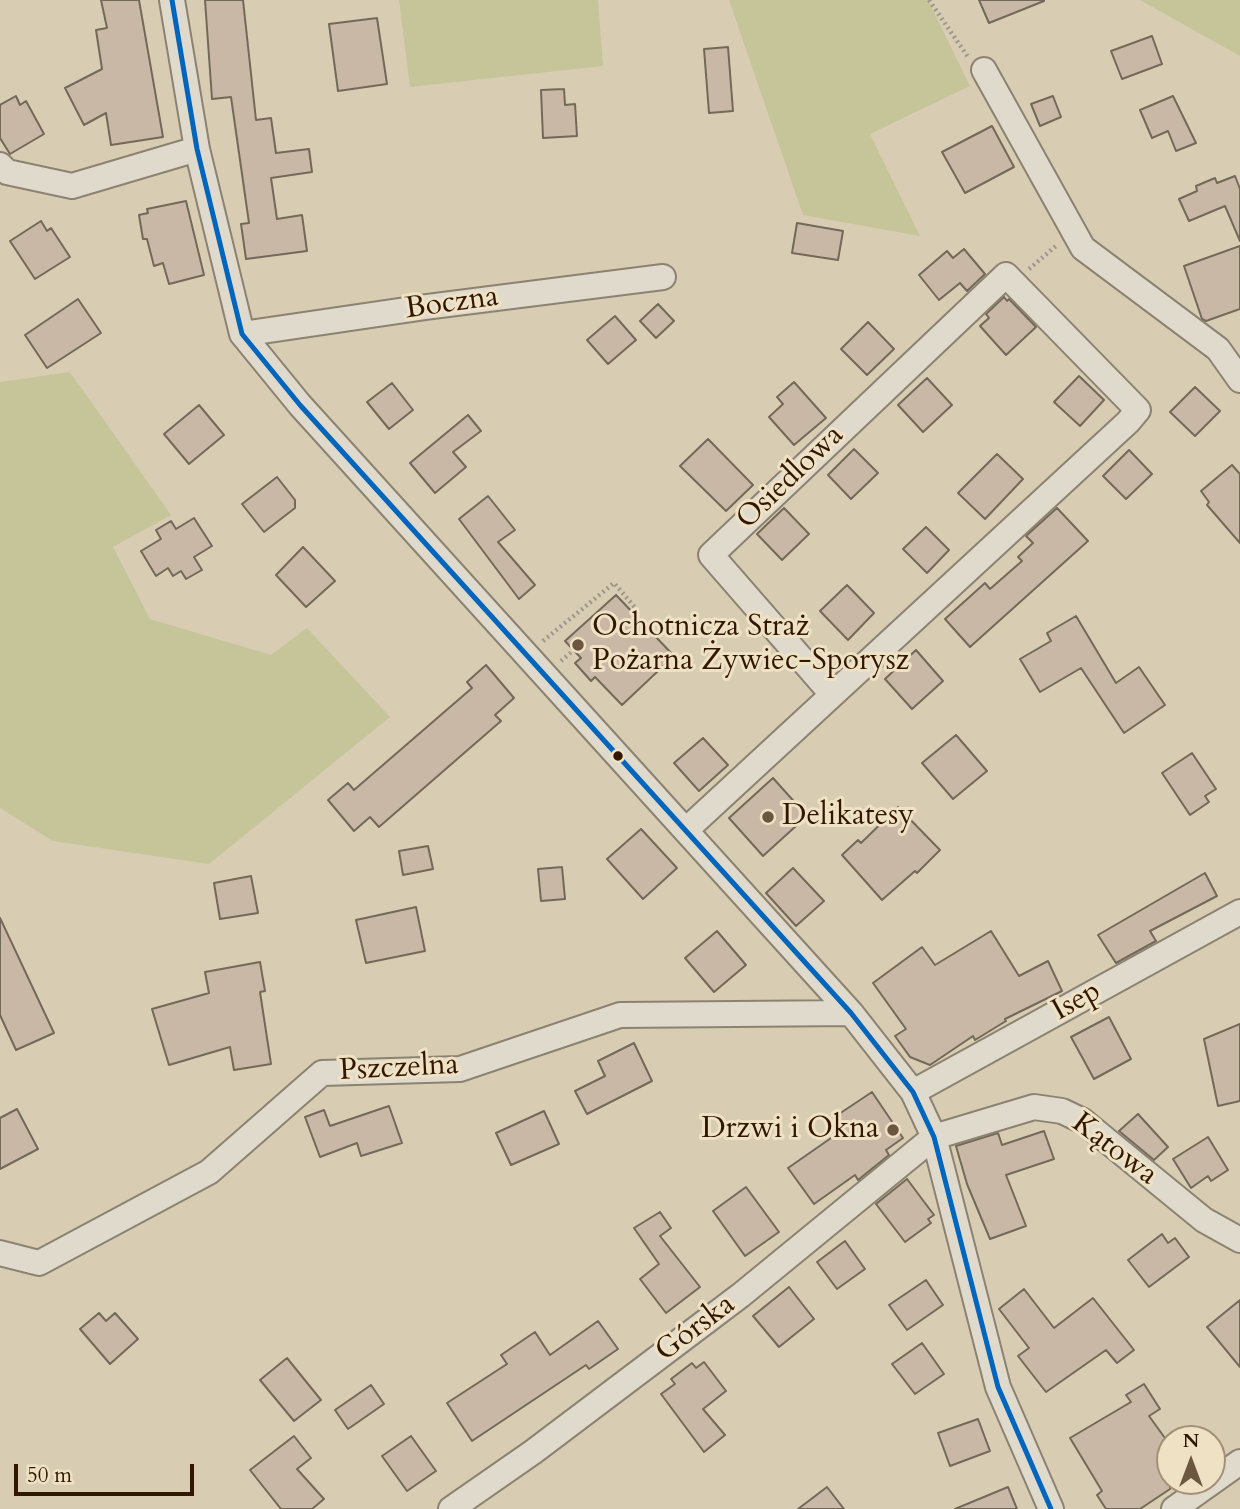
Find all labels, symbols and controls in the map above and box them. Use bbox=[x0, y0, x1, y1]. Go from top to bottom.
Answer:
street label: Boczna bbox=[403, 280, 501, 328]
street label: Osiedlowa bbox=[730, 418, 852, 538]
place label: Ochotnicza Straż Pożarna Żywiec-Sporysz bbox=[592, 610, 909, 680]
marker: Ochotnicza Straż Pożarna Żywiec-Sporysz bbox=[570, 637, 586, 653]
unlabelled marker bbox=[611, 749, 625, 763]
place label: Delikatesy bbox=[782, 799, 914, 835]
marker: Delikatesy bbox=[760, 809, 776, 825]
street label: Isep bbox=[1046, 974, 1108, 1030]
street label: Pszczelna bbox=[338, 1048, 460, 1090]
street label: Kątowa bbox=[1064, 1106, 1164, 1194]
place label: Drzwi i Okna bbox=[701, 1112, 879, 1148]
marker: Drzwi i Okna bbox=[885, 1122, 901, 1138]
street label: Górska bbox=[649, 1288, 743, 1370]
north arrow bbox=[1156, 1425, 1226, 1495]
text: N bbox=[1183, 1428, 1199, 1454]
scale bar bbox=[18, 1450, 198, 1494]
text: 50 m bbox=[27, 1461, 72, 1490]

